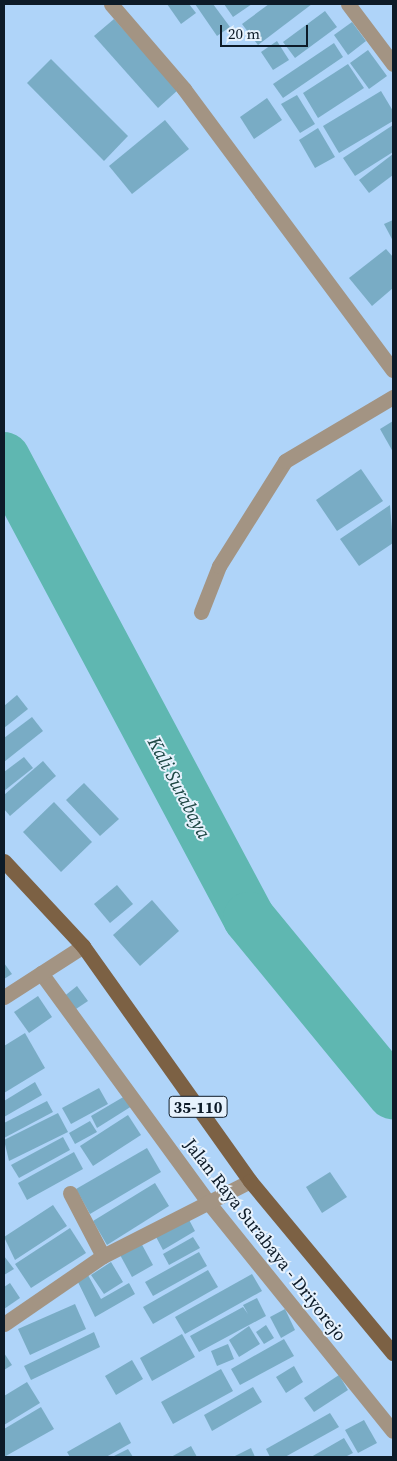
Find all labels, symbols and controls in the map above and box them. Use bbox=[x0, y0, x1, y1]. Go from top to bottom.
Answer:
scale bar bbox=[222, 15, 310, 47]
text: 20 m bbox=[228, 23, 260, 44]
water label: Kali Surabaya bbox=[143, 733, 215, 843]
road number: 35-110 bbox=[168, 1094, 228, 1120]
street label: Jalan Raya Surabaya - Driyorejo bbox=[179, 1134, 351, 1346]

